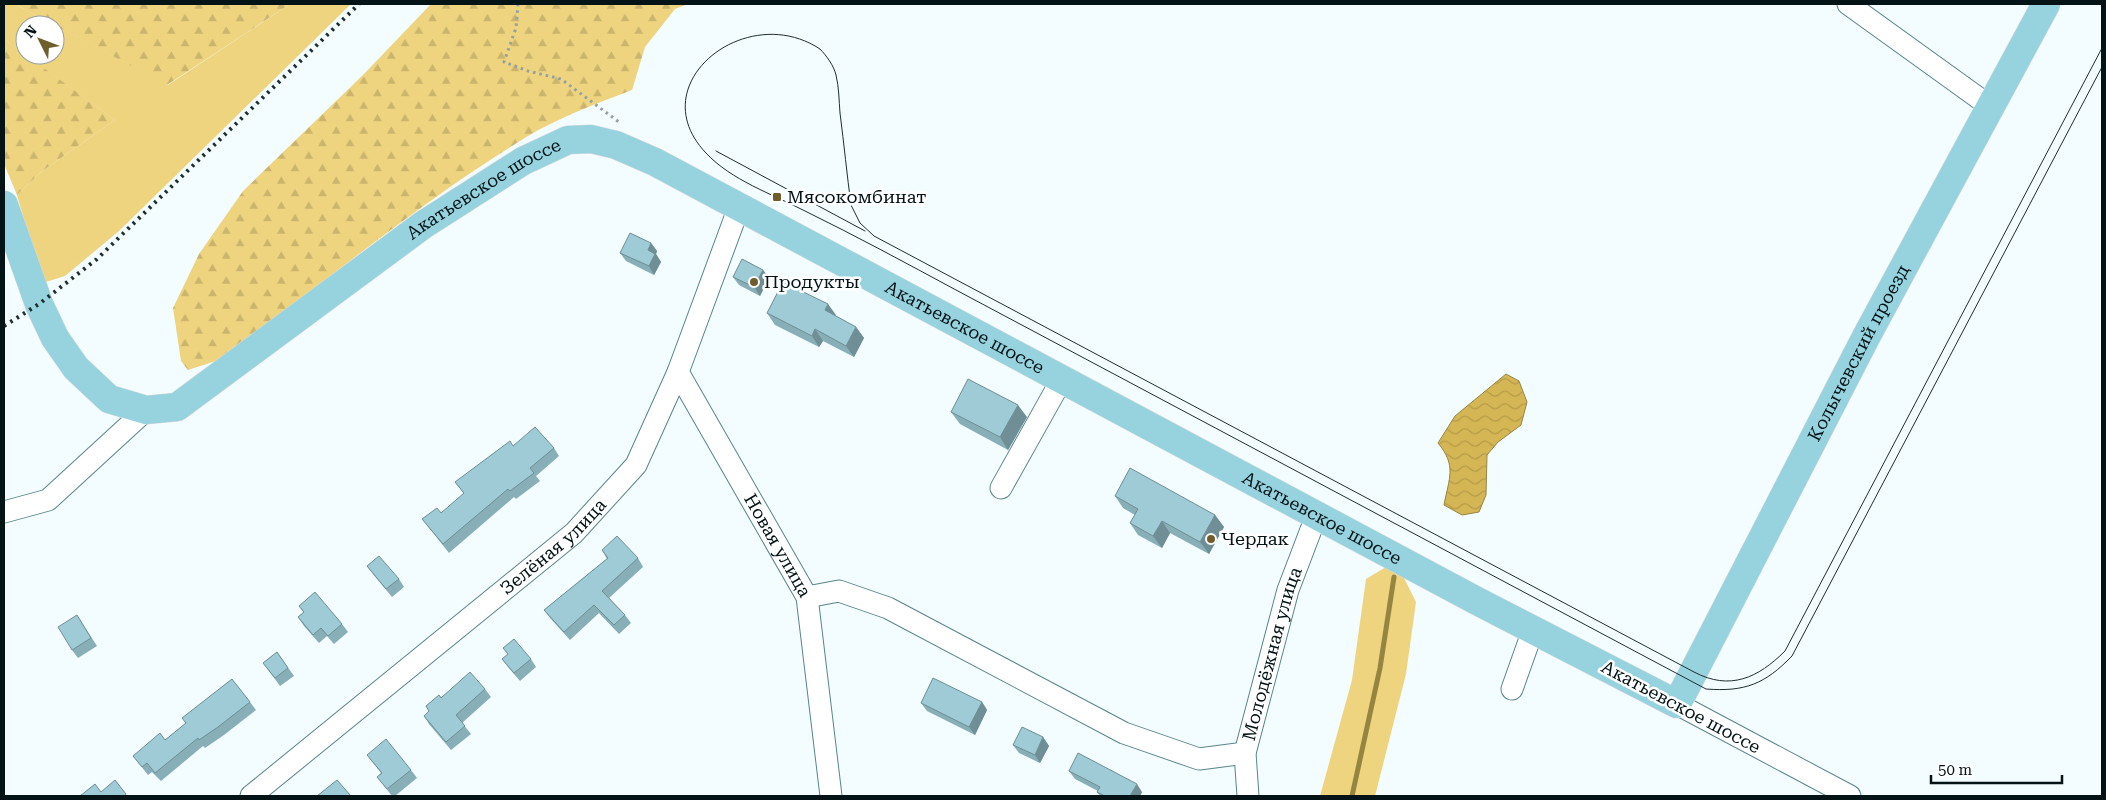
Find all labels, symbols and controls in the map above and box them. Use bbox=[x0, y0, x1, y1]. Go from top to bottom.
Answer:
north arrow bbox=[15, 15, 65, 65]
text: N bbox=[21, 22, 40, 41]
street label: Акатьевское шоссе bbox=[402, 134, 564, 244]
place label: Мясокомбинат bbox=[787, 186, 927, 207]
marker: Мясокомбинат bbox=[771, 191, 783, 203]
street label: Колычевский проезд bbox=[1803, 261, 1913, 444]
place label: Продукты bbox=[764, 271, 860, 292]
marker: Продукты bbox=[748, 276, 760, 288]
street label: Акатьевское шоссе bbox=[882, 276, 1048, 378]
street label: Акатьевское шоссе bbox=[1239, 467, 1405, 569]
street label: Новая улица bbox=[740, 490, 816, 601]
street label: Зелёная улица bbox=[496, 494, 610, 599]
place label: Чердак bbox=[1221, 528, 1289, 549]
marker: Чердак bbox=[1205, 533, 1217, 545]
street label: Молодёжная улица bbox=[1238, 563, 1306, 743]
street label: Акатьевское шоссе bbox=[1598, 656, 1764, 757]
scale bar bbox=[1931, 752, 2062, 784]
text: 50 m bbox=[1938, 761, 1973, 779]

